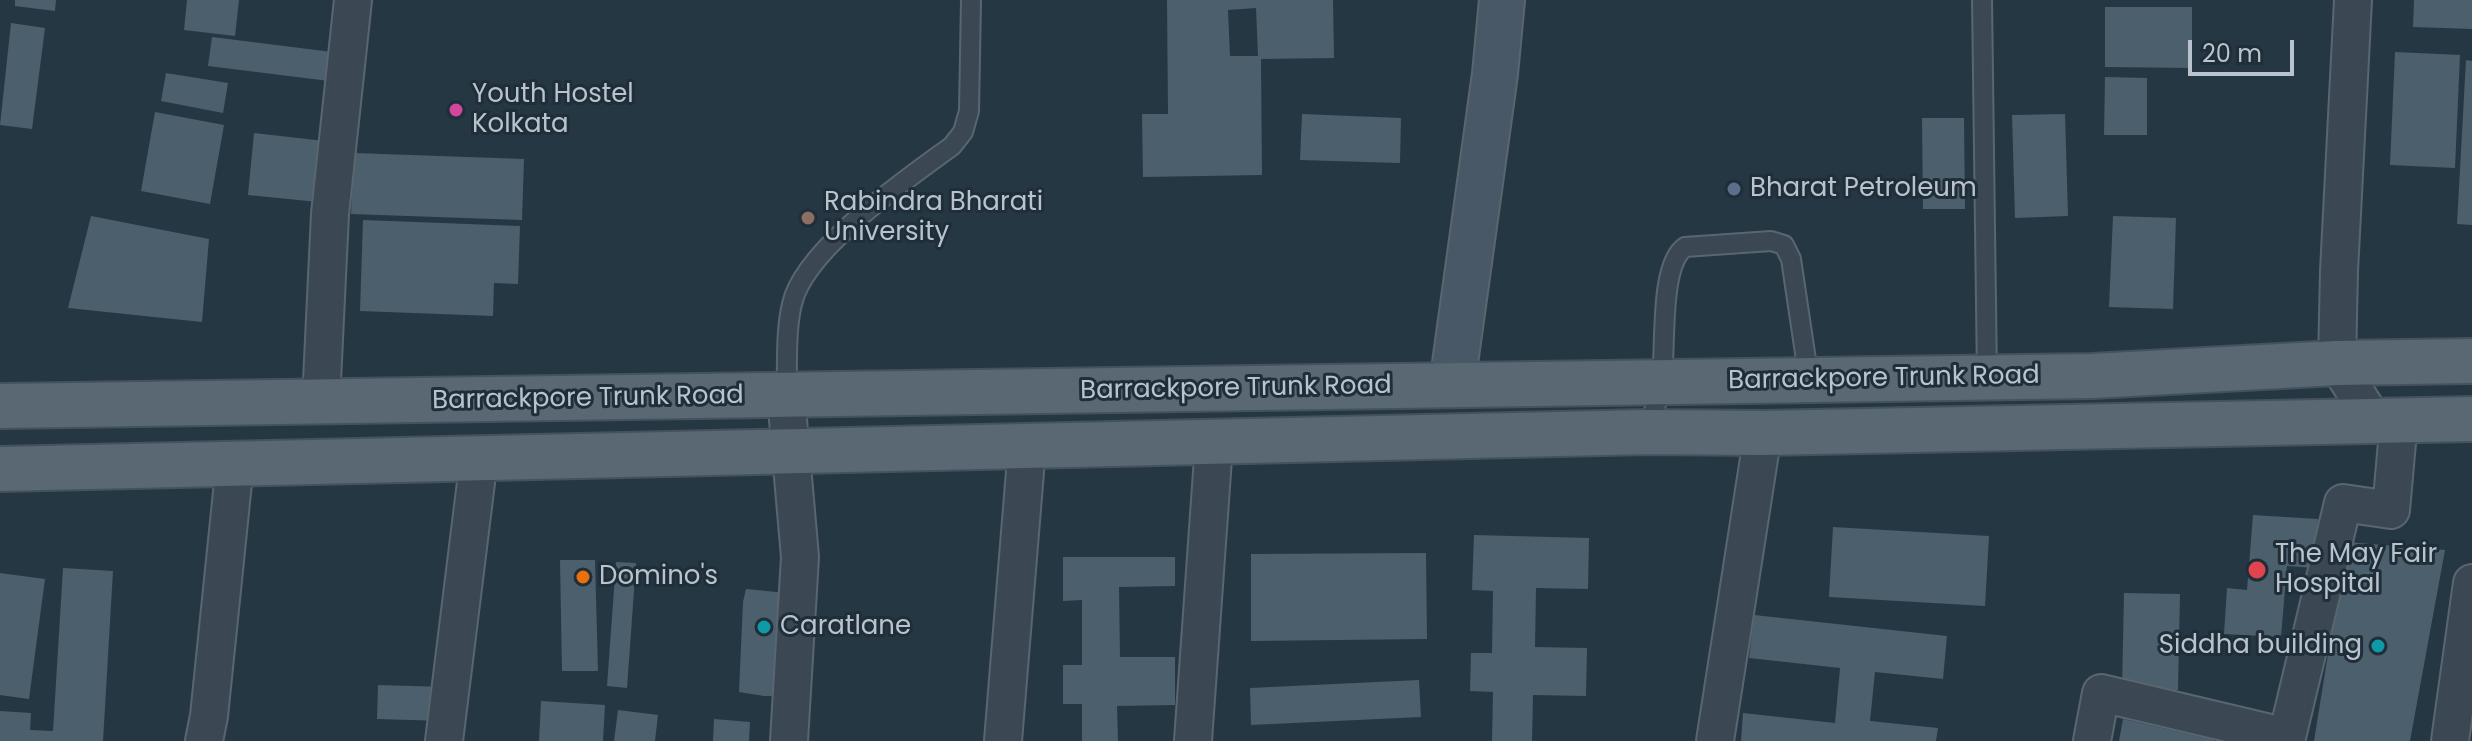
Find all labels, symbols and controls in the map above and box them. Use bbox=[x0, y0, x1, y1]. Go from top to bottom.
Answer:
scale bar bbox=[2192, 24, 2298, 74]
text: 20 m bbox=[2202, 37, 2262, 70]
place label: Youth Hostel Kolkata bbox=[472, 79, 634, 140]
marker: Youth Hostel Kolkata bbox=[447, 101, 465, 119]
place label: Bharat Petroleum bbox=[1750, 173, 1977, 205]
marker: Bharat Petroleum bbox=[1725, 180, 1743, 198]
place label: Rabindra Bharati University bbox=[824, 187, 1043, 248]
marker: Rabindra Bharati University bbox=[799, 209, 817, 227]
street label: Barrackpore Trunk Road bbox=[1728, 361, 2040, 397]
street label: Barrackpore Trunk Road bbox=[1080, 371, 1392, 407]
street label: Barrackpore Trunk Road bbox=[432, 381, 744, 417]
place label: The May Fair Hospital bbox=[2275, 539, 2437, 600]
marker: The May Fair Hospital bbox=[2246, 559, 2268, 581]
place label: Domino's bbox=[599, 561, 718, 593]
marker: Domino's bbox=[574, 568, 592, 586]
place label: Caratlane bbox=[780, 611, 911, 643]
marker: Caratlane bbox=[755, 618, 773, 636]
place label: Siddha building bbox=[2159, 630, 2362, 662]
marker: Siddha building bbox=[2369, 637, 2387, 655]

